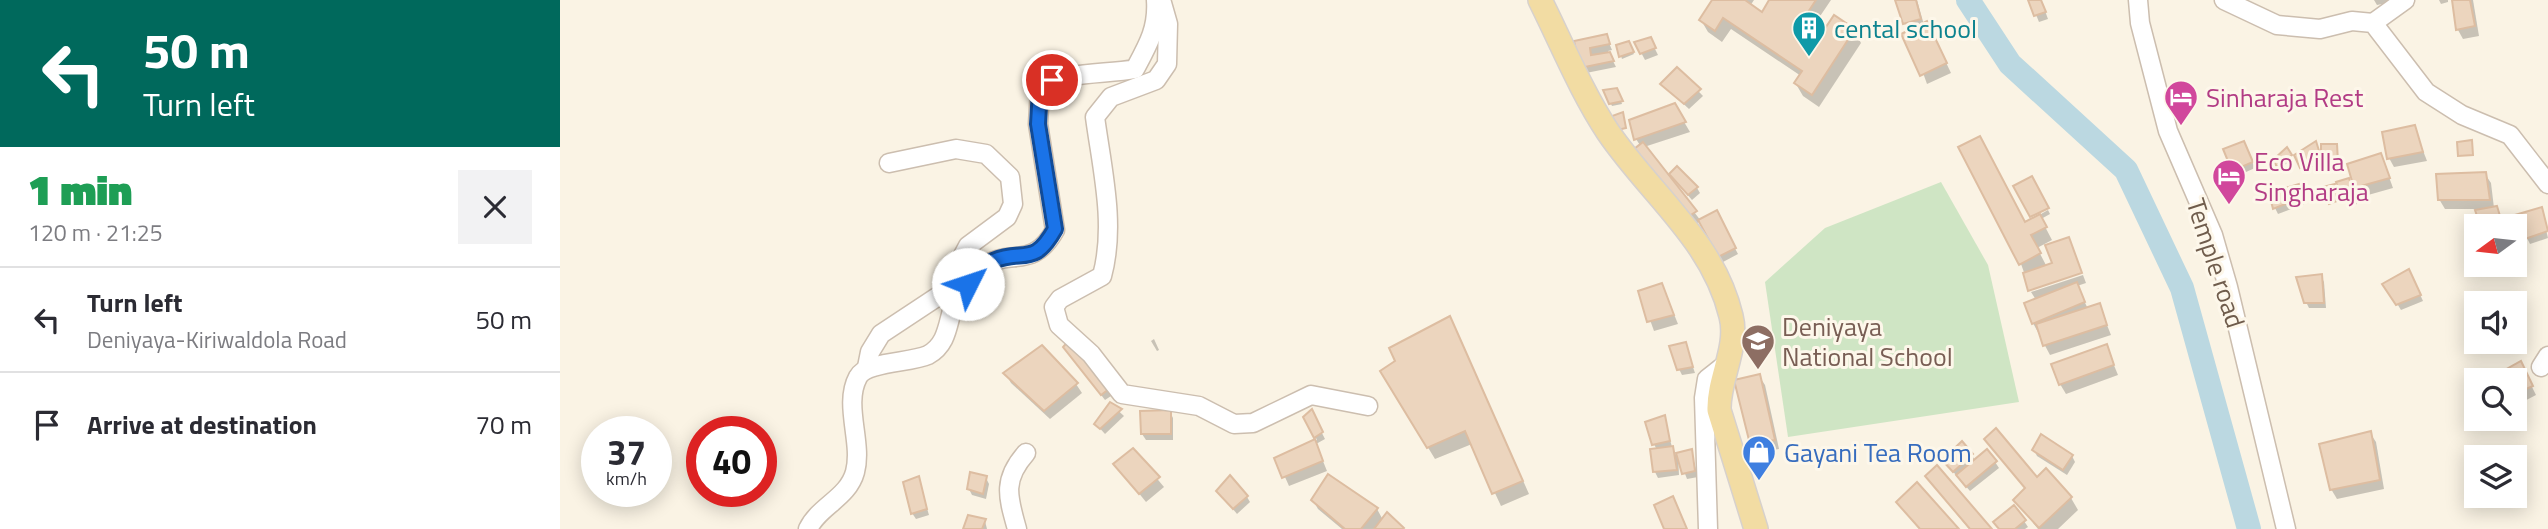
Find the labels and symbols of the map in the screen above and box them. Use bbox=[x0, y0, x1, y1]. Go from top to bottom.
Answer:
building icon: cental school bbox=[1790, 9, 1828, 58]
place label: cental school bbox=[1834, 9, 1977, 48]
pin bbox=[1022, 50, 1082, 110]
hotel icon: Sinharaja Rest bbox=[2162, 78, 2200, 127]
place label: Sinharaja Rest bbox=[2206, 78, 2363, 117]
place label: Eco Villa Singharaja bbox=[2254, 142, 2369, 211]
hotel icon: Eco Villa Singharaja bbox=[2210, 157, 2248, 206]
street label: Temple road bbox=[2177, 193, 2255, 333]
north arrow bbox=[2464, 214, 2527, 276]
position arrow bbox=[931, 247, 1005, 321]
place label: Deniyaya National School bbox=[1782, 307, 1953, 376]
school or university icon: Deniyaya National School bbox=[1739, 322, 1777, 371]
speed limit sign: 40 bbox=[686, 416, 777, 507]
shop icon: Gayani Tea Room bbox=[1740, 433, 1778, 482]
place label: Gayani Tea Room bbox=[1784, 433, 1972, 472]

